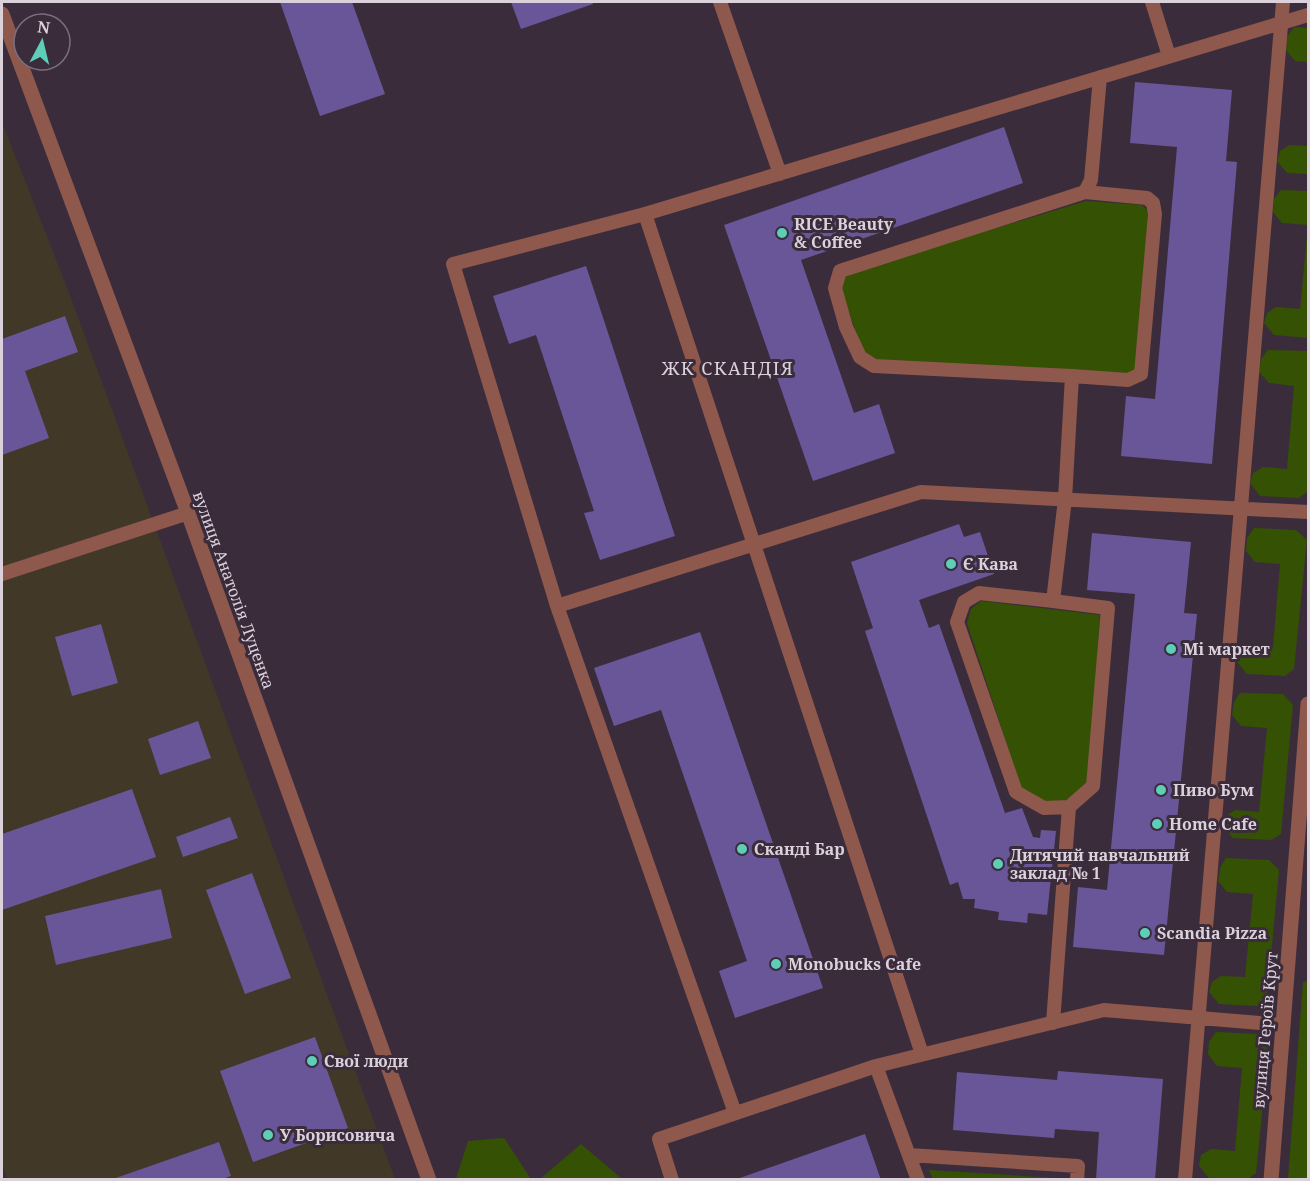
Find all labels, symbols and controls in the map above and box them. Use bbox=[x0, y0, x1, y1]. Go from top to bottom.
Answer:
north arrow bbox=[12, 12, 72, 72]
text: N bbox=[36, 15, 52, 39]
place label: RICE Beauty & Coffee bbox=[794, 213, 894, 253]
marker: RICE Beauty & Coffee bbox=[775, 226, 789, 240]
district label: ЖК СКАНДІЯ bbox=[661, 356, 794, 380]
street label: вулиця Анатолія Луценка bbox=[188, 488, 280, 692]
place label: Є Кава bbox=[963, 553, 1018, 575]
marker: Є Кава bbox=[944, 557, 958, 571]
place label: Мі маркет bbox=[1183, 638, 1270, 660]
marker: Мі маркет bbox=[1164, 642, 1178, 656]
place label: Пиво Бум bbox=[1173, 779, 1254, 801]
marker: Пиво Бум bbox=[1154, 783, 1168, 797]
place label: Home Cafe bbox=[1169, 813, 1257, 835]
marker: Home Cafe bbox=[1150, 817, 1164, 831]
place label: Сканді Бар bbox=[754, 838, 845, 860]
marker: Сканді Бар bbox=[735, 842, 749, 856]
place label: Дитячий навчальний заклад № 1 bbox=[1010, 844, 1190, 884]
marker: Дитячий навчальний заклад № 1 bbox=[991, 857, 1005, 871]
place label: Scandia Pizza bbox=[1157, 922, 1268, 944]
marker: Scandia Pizza bbox=[1138, 926, 1152, 940]
street label: вулиця Героїв Крут bbox=[1247, 950, 1283, 1109]
place label: Monobucks Cafe bbox=[788, 953, 921, 975]
marker: Monobucks Cafe bbox=[769, 957, 783, 971]
place label: Свої люди bbox=[324, 1050, 408, 1072]
marker: Свої люди bbox=[305, 1054, 319, 1068]
place label: У Борисовича bbox=[280, 1124, 395, 1146]
marker: У Борисовича bbox=[261, 1128, 275, 1142]

